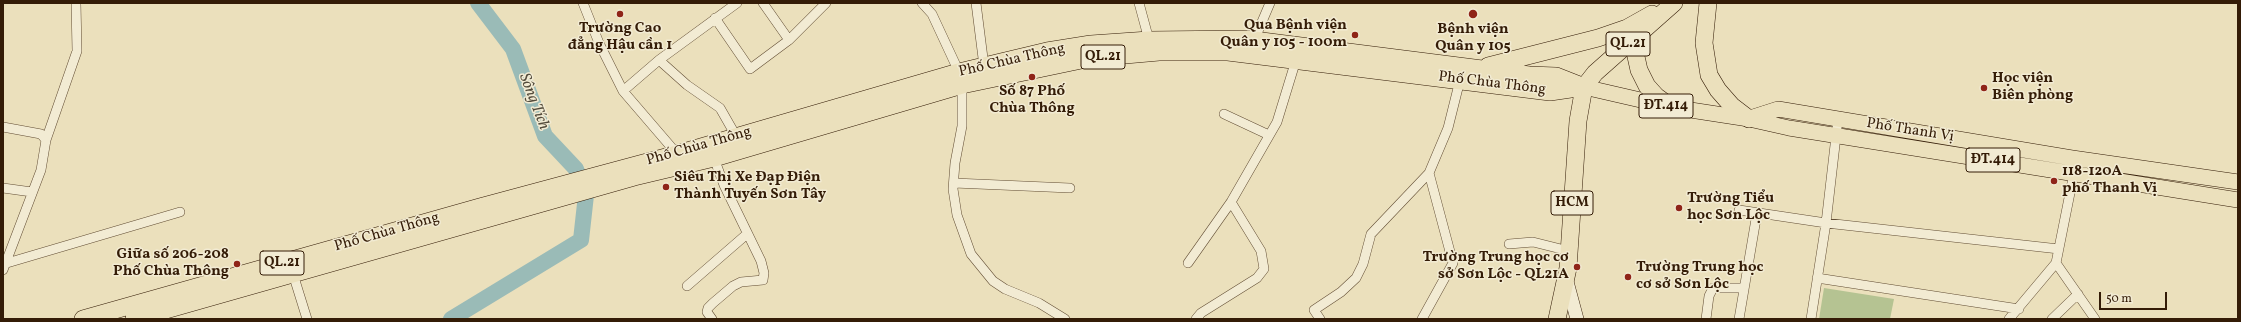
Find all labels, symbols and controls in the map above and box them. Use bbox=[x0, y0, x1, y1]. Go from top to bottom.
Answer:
marker: Bệnh viện Quân y 105 bbox=[1467, 8, 1479, 20]
marker: Trường Cao đẳng Hậu cần 1 bbox=[615, 9, 625, 19]
place label: Qua Bệnh viện Quân y 105 - 100m bbox=[1220, 17, 1347, 52]
place label: Trường Cao đẳng Hậu cần 1 bbox=[568, 20, 672, 55]
place label: Bệnh viện Quân y 105 bbox=[1435, 21, 1511, 56]
marker: Qua Bệnh viện Quân y 105 - 100m bbox=[1350, 30, 1360, 40]
road number: QL.21 bbox=[1606, 32, 1650, 56]
street label: Phố Chùa Thông bbox=[957, 40, 1067, 82]
road number: QL.21 bbox=[1081, 45, 1125, 69]
street label: Phố Chùa Thông bbox=[1437, 68, 1547, 100]
place label: Học viện Biên phòng bbox=[1992, 70, 2073, 105]
water label: Sông Tích bbox=[513, 71, 553, 133]
marker: Số 87 Phố Chùa Thông bbox=[1027, 72, 1037, 82]
place label: Số 87 Phố Chùa Thông bbox=[989, 83, 1075, 118]
marker: Học viện Biên phòng bbox=[1979, 83, 1989, 93]
road number: ĐT.414 bbox=[1639, 94, 1693, 118]
street label: Phố Thanh Vị bbox=[1865, 115, 1955, 147]
street label: Phố Chùa Thông bbox=[644, 123, 754, 171]
road number: ĐT.414 bbox=[1966, 148, 2020, 172]
place label: 118-120A phố Thanh Vị bbox=[2062, 163, 2157, 198]
place label: Siêu Thị Xe Đạp Điện Thành Tuyến Sơn Tây bbox=[674, 169, 826, 204]
marker: 118-120A phố Thanh Vị bbox=[2049, 176, 2059, 186]
marker: Siêu Thị Xe Đạp Điện Thành Tuyến Sơn Tây bbox=[661, 182, 671, 192]
place label: Trường Tiểu học Sơn Lộc bbox=[1687, 190, 1774, 225]
road number: HCM bbox=[1551, 191, 1593, 215]
marker: Trường Tiểu học Sơn Lộc bbox=[1674, 203, 1684, 213]
street label: Phố Chùa Thông bbox=[332, 209, 442, 257]
place label: Giữa số 206-208 Phố Chùa Thông bbox=[113, 246, 229, 281]
place label: Trường Trung học cơ sở Sơn Lộc - QL21A bbox=[1423, 249, 1569, 284]
road number: QL.21 bbox=[260, 251, 304, 275]
marker: Giữa số 206-208 Phố Chùa Thông bbox=[232, 259, 242, 269]
place label: Trường Trung học cơ sở Sơn Lộc bbox=[1636, 259, 1763, 294]
marker: Trường Trung học cơ sở Sơn Lộc - QL21A bbox=[1572, 262, 1582, 272]
marker: Trường Trung học cơ sở Sơn Lộc bbox=[1623, 272, 1633, 282]
scale bar bbox=[2101, 284, 2169, 310]
text: 50 m bbox=[2106, 291, 2132, 307]

